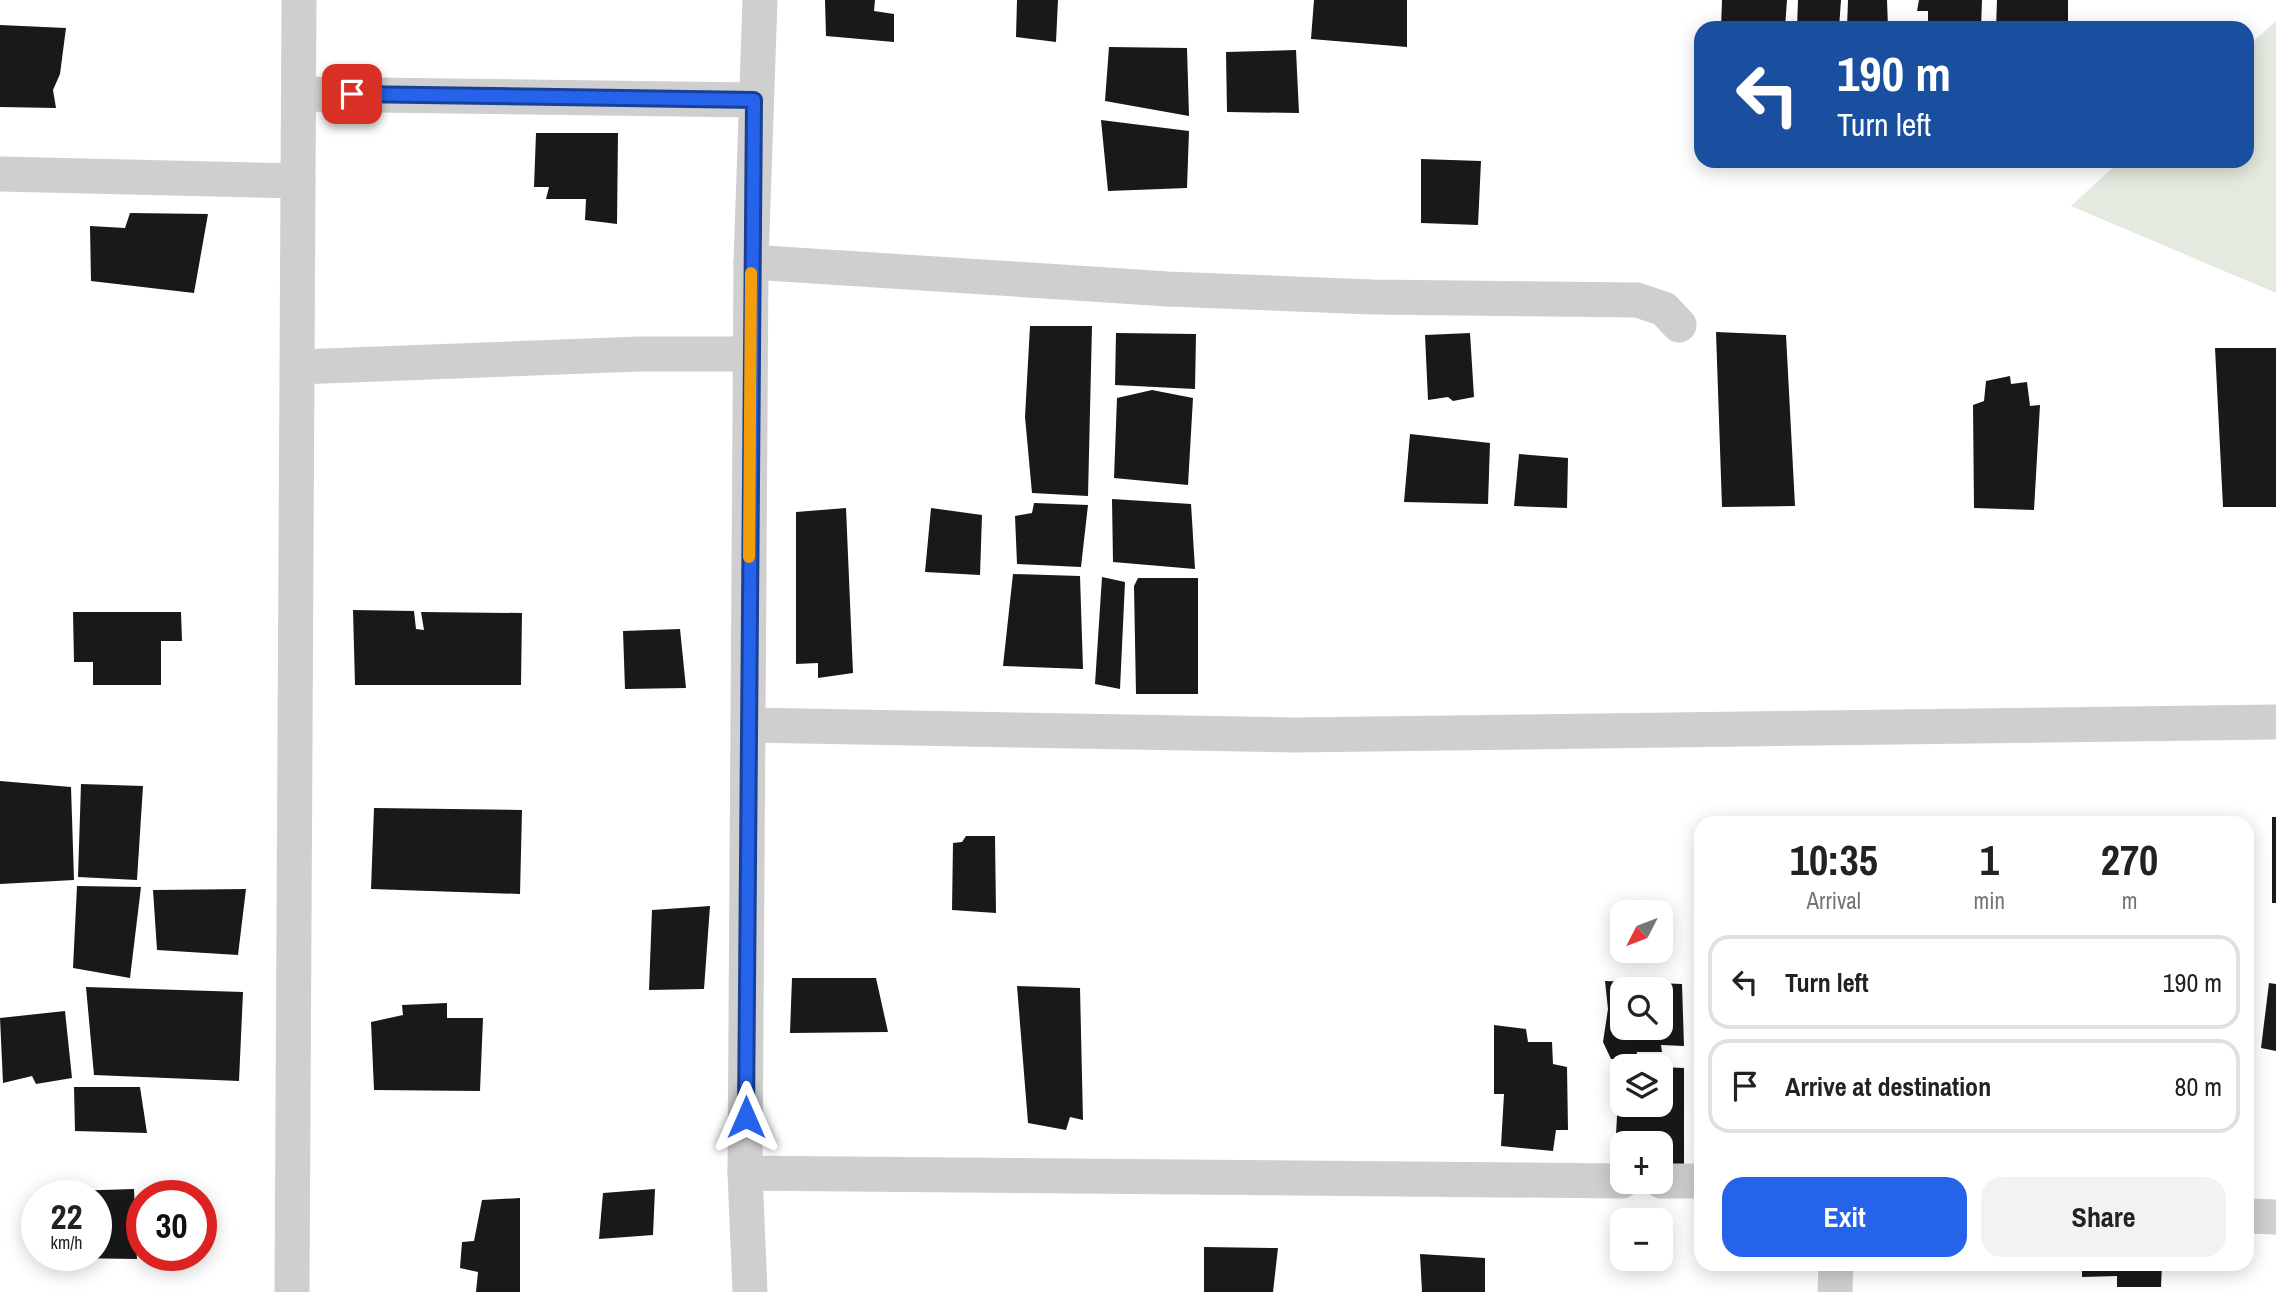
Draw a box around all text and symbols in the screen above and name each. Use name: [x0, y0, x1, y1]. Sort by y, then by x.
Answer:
text: 190 m: [1837, 40, 1951, 106]
icon: left: [1722, 49, 1813, 140]
pin: [322, 64, 382, 124]
icon: arrive: [333, 75, 371, 113]
text: Turn left: [1837, 103, 1931, 146]
text: 10:35: [1790, 832, 1878, 888]
text: 1: [1980, 832, 1999, 888]
text: 270: [2101, 832, 2158, 888]
text: Arrival: [1807, 885, 1861, 916]
text: min: [1974, 885, 2005, 916]
text: m: [2122, 885, 2137, 916]
north arrow: [1610, 900, 1673, 962]
map controls: [1610, 900, 1673, 1271]
icon: left: [1726, 963, 1764, 1001]
text: Turn left: [1785, 965, 1869, 1000]
text: 190 m: [2163, 965, 2222, 1000]
button: search: [1610, 977, 1673, 1040]
button: layers: [1610, 1054, 1673, 1117]
icon: arrive: [1726, 1067, 1764, 1105]
text: Arrive at destination: [1785, 1069, 1991, 1104]
text: 80 m: [2175, 1069, 2222, 1104]
position arrow: [709, 1080, 783, 1154]
button: +: [1610, 1131, 1673, 1194]
button: Exit: [1722, 1177, 1967, 1257]
button: Share: [1981, 1177, 2226, 1257]
speed limit sign: 30: [126, 1180, 217, 1271]
text: 22: [51, 1193, 82, 1240]
button: −: [1610, 1208, 1673, 1271]
text: km/h: [51, 1230, 83, 1255]

